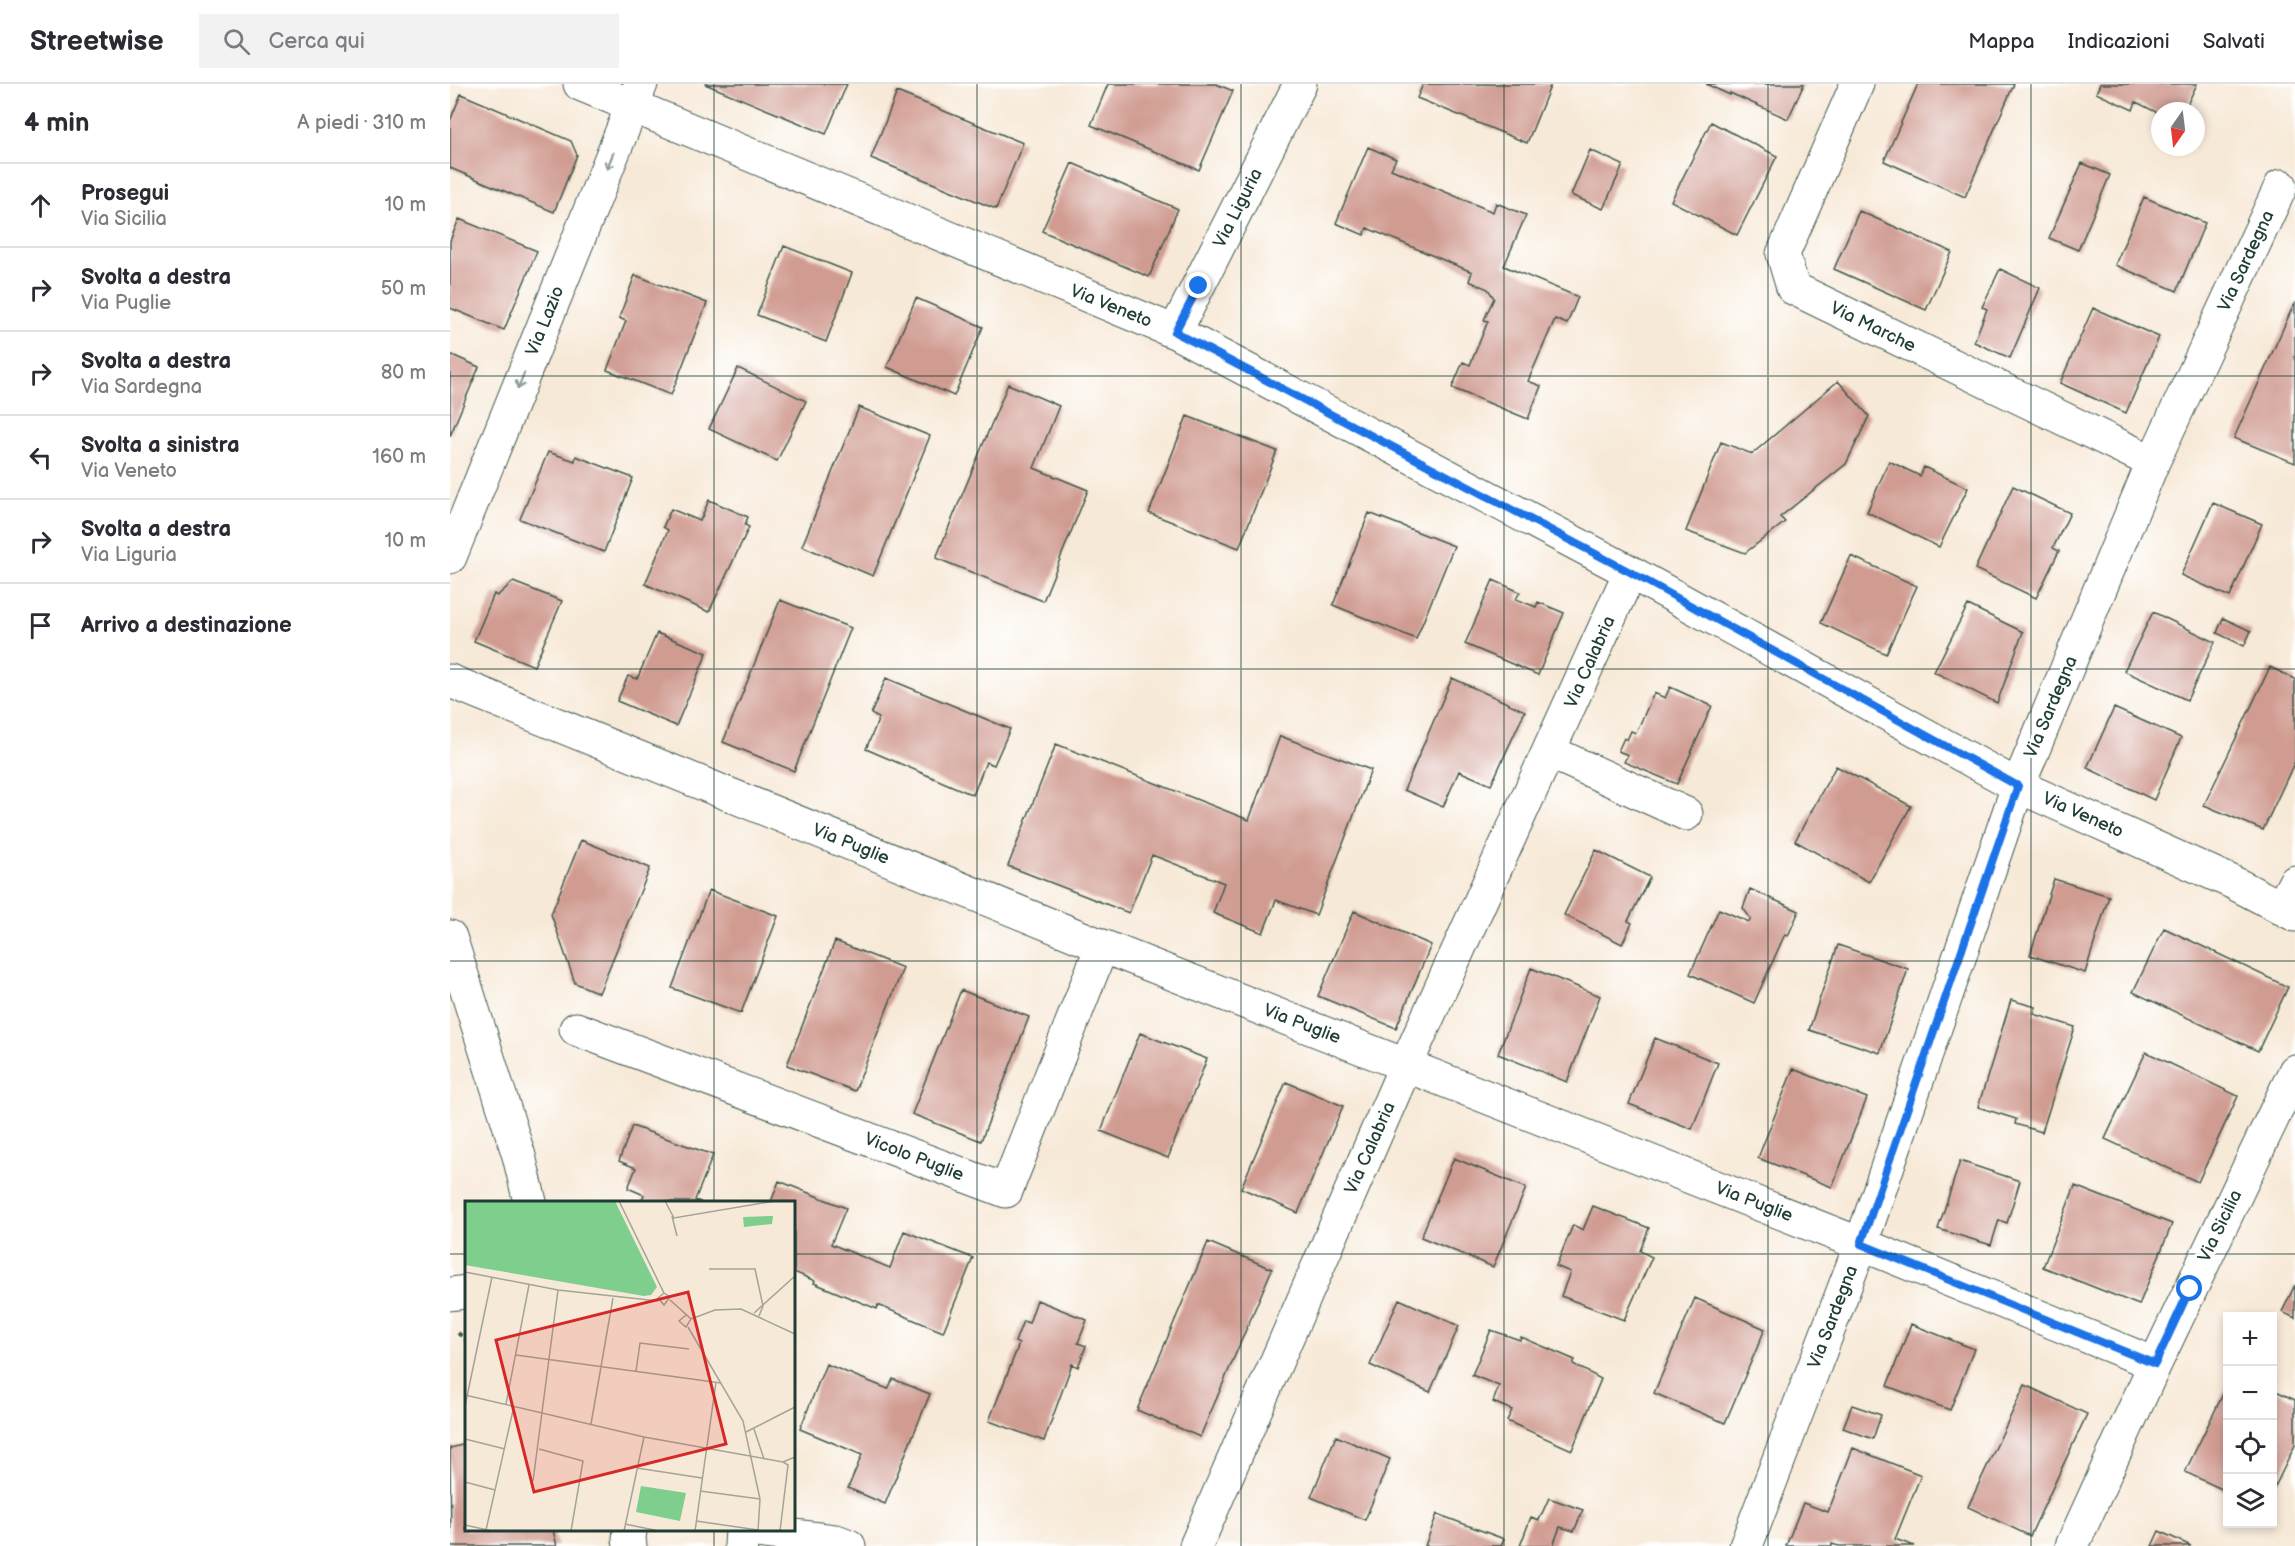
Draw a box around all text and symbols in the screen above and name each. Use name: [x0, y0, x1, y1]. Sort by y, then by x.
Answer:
search box: [199, 14, 619, 68]
text: Streetwise: [30, 25, 163, 58]
icon: search: [220, 25, 253, 58]
text: Cerca qui: [268, 28, 365, 55]
text: Mappa: [1968, 29, 2035, 54]
text: Indicazioni: [2068, 29, 2170, 54]
text: Salvati: [2203, 29, 2265, 54]
north arrow: [2151, 102, 2205, 156]
text: 4 min: [24, 108, 89, 139]
text: A piedi · 310 m: [297, 111, 426, 135]
one-way arrow: [603, 152, 614, 170]
street label: Via Liguria: [1209, 165, 1267, 251]
text: Prosegui: [81, 180, 169, 207]
icon: ahead: [24, 189, 57, 222]
text: 10 m: [385, 193, 426, 217]
text: Via Sicilia: [81, 207, 167, 231]
street label: Via Sardegna: [2213, 207, 2279, 315]
text: Svolta a destra: [81, 264, 231, 291]
route end: [1185, 272, 1211, 298]
icon: right: [24, 273, 57, 306]
text: 50 m: [381, 277, 426, 301]
street label: Via Veneto: [1067, 280, 1155, 332]
street label: Via Lazio: [522, 283, 568, 359]
text: Via Puglie: [81, 291, 171, 315]
street label: Via Marche: [1827, 297, 1919, 357]
text: Svolta a destra: [81, 348, 231, 375]
icon: right: [24, 357, 57, 390]
text: 80 m: [381, 361, 426, 385]
one-way arrow: [515, 371, 526, 390]
text: Via Sardegna: [81, 375, 202, 399]
text: Svolta a sinistra: [81, 432, 240, 459]
icon: left: [24, 441, 57, 474]
text: 160 m: [372, 445, 426, 469]
text: Via Veneto: [81, 459, 177, 483]
text: Svolta a destra: [81, 516, 231, 543]
icon: right: [24, 525, 57, 558]
text: 10 m: [385, 529, 426, 553]
text: Via Liguria: [81, 543, 177, 567]
icon: arrive: [24, 609, 57, 642]
text: Arrivo a destinazione: [81, 612, 292, 639]
street label: Via Calabria: [1560, 613, 1620, 711]
street label: Via Sardegna: [2020, 653, 2082, 761]
street label: Via Veneto: [2039, 788, 2127, 842]
street label: Via Puglie: [810, 819, 893, 869]
street label: Via Puglie: [1260, 1000, 1344, 1048]
street label: Via Calabria: [1340, 1099, 1400, 1197]
street label: Vicolo Puglie: [861, 1128, 967, 1186]
street label: Via Puglie: [1712, 1178, 1796, 1226]
street label: Via Sicilia: [2194, 1187, 2246, 1265]
inset map: [465, 1201, 795, 1531]
street label: Via Sardegna: [1804, 1262, 1862, 1372]
route start: [2176, 1275, 2202, 1301]
map controls: [2223, 1312, 2277, 1528]
button: +: [2223, 1312, 2277, 1366]
button: −: [2223, 1366, 2277, 1420]
button: locate: [2223, 1420, 2277, 1474]
button: layers: [2223, 1474, 2277, 1528]

